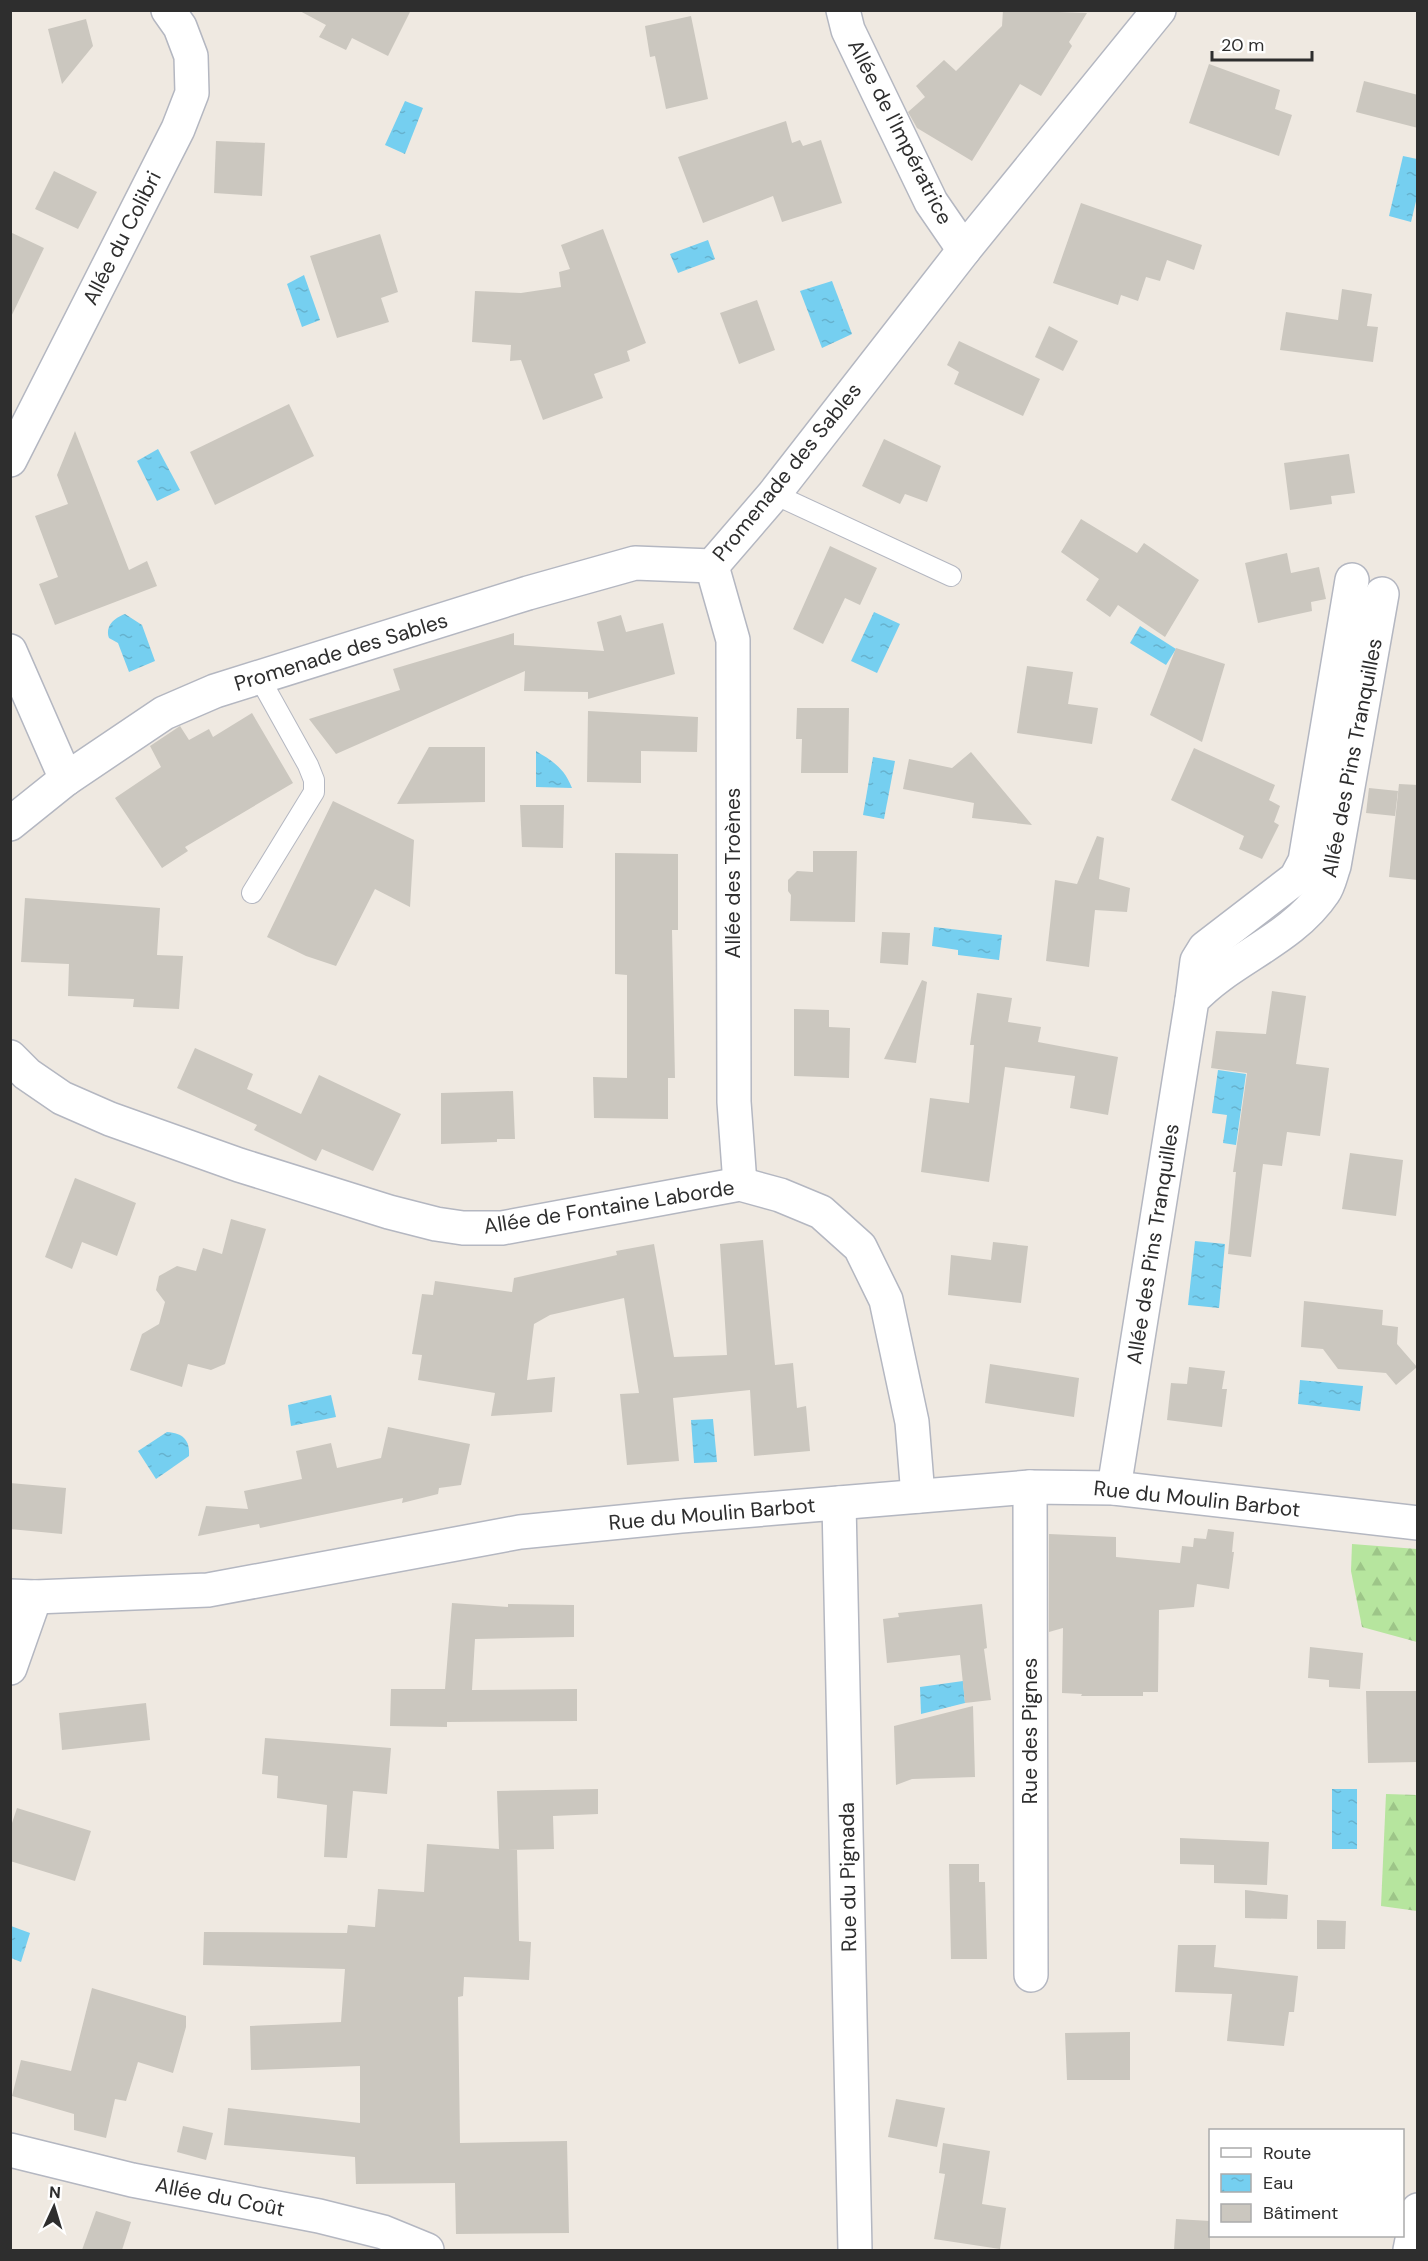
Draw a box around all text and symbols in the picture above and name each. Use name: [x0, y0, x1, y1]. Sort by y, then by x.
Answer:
scale bar: [1212, 24, 1312, 62]
text: 20 m: [1221, 33, 1264, 57]
street label: Allée de l'Impératrice: [841, 35, 959, 229]
street label: Allée du Colibri: [76, 166, 168, 310]
street label: Promenade des Sables: [706, 377, 868, 567]
street label: Promenade des Sables: [231, 606, 451, 698]
street label: Allée des Pins Tranquilles: [1315, 636, 1389, 880]
street label: Allée des Troènes: [719, 788, 747, 958]
street label: Allée des Pins Tranquilles: [1120, 1122, 1186, 1366]
street label: Allée de Fontaine Laborde: [482, 1173, 736, 1241]
street label: Rue du Moulin Barbot: [1092, 1474, 1302, 1524]
street label: Rue du Moulin Barbot: [607, 1491, 817, 1537]
street label: Rue des Pignes: [1016, 1658, 1044, 1804]
street label: Rue du Pignada: [833, 1802, 863, 1952]
legend: [1209, 2129, 1404, 2237]
text: Route: [1263, 2141, 1311, 2165]
street label: Allée du Coût: [153, 2171, 287, 2223]
text: Eau: [1263, 2171, 1293, 2195]
north arrow: [24, 2177, 84, 2237]
text: N: [48, 2182, 62, 2203]
text: Bâtiment: [1263, 2201, 1338, 2225]

